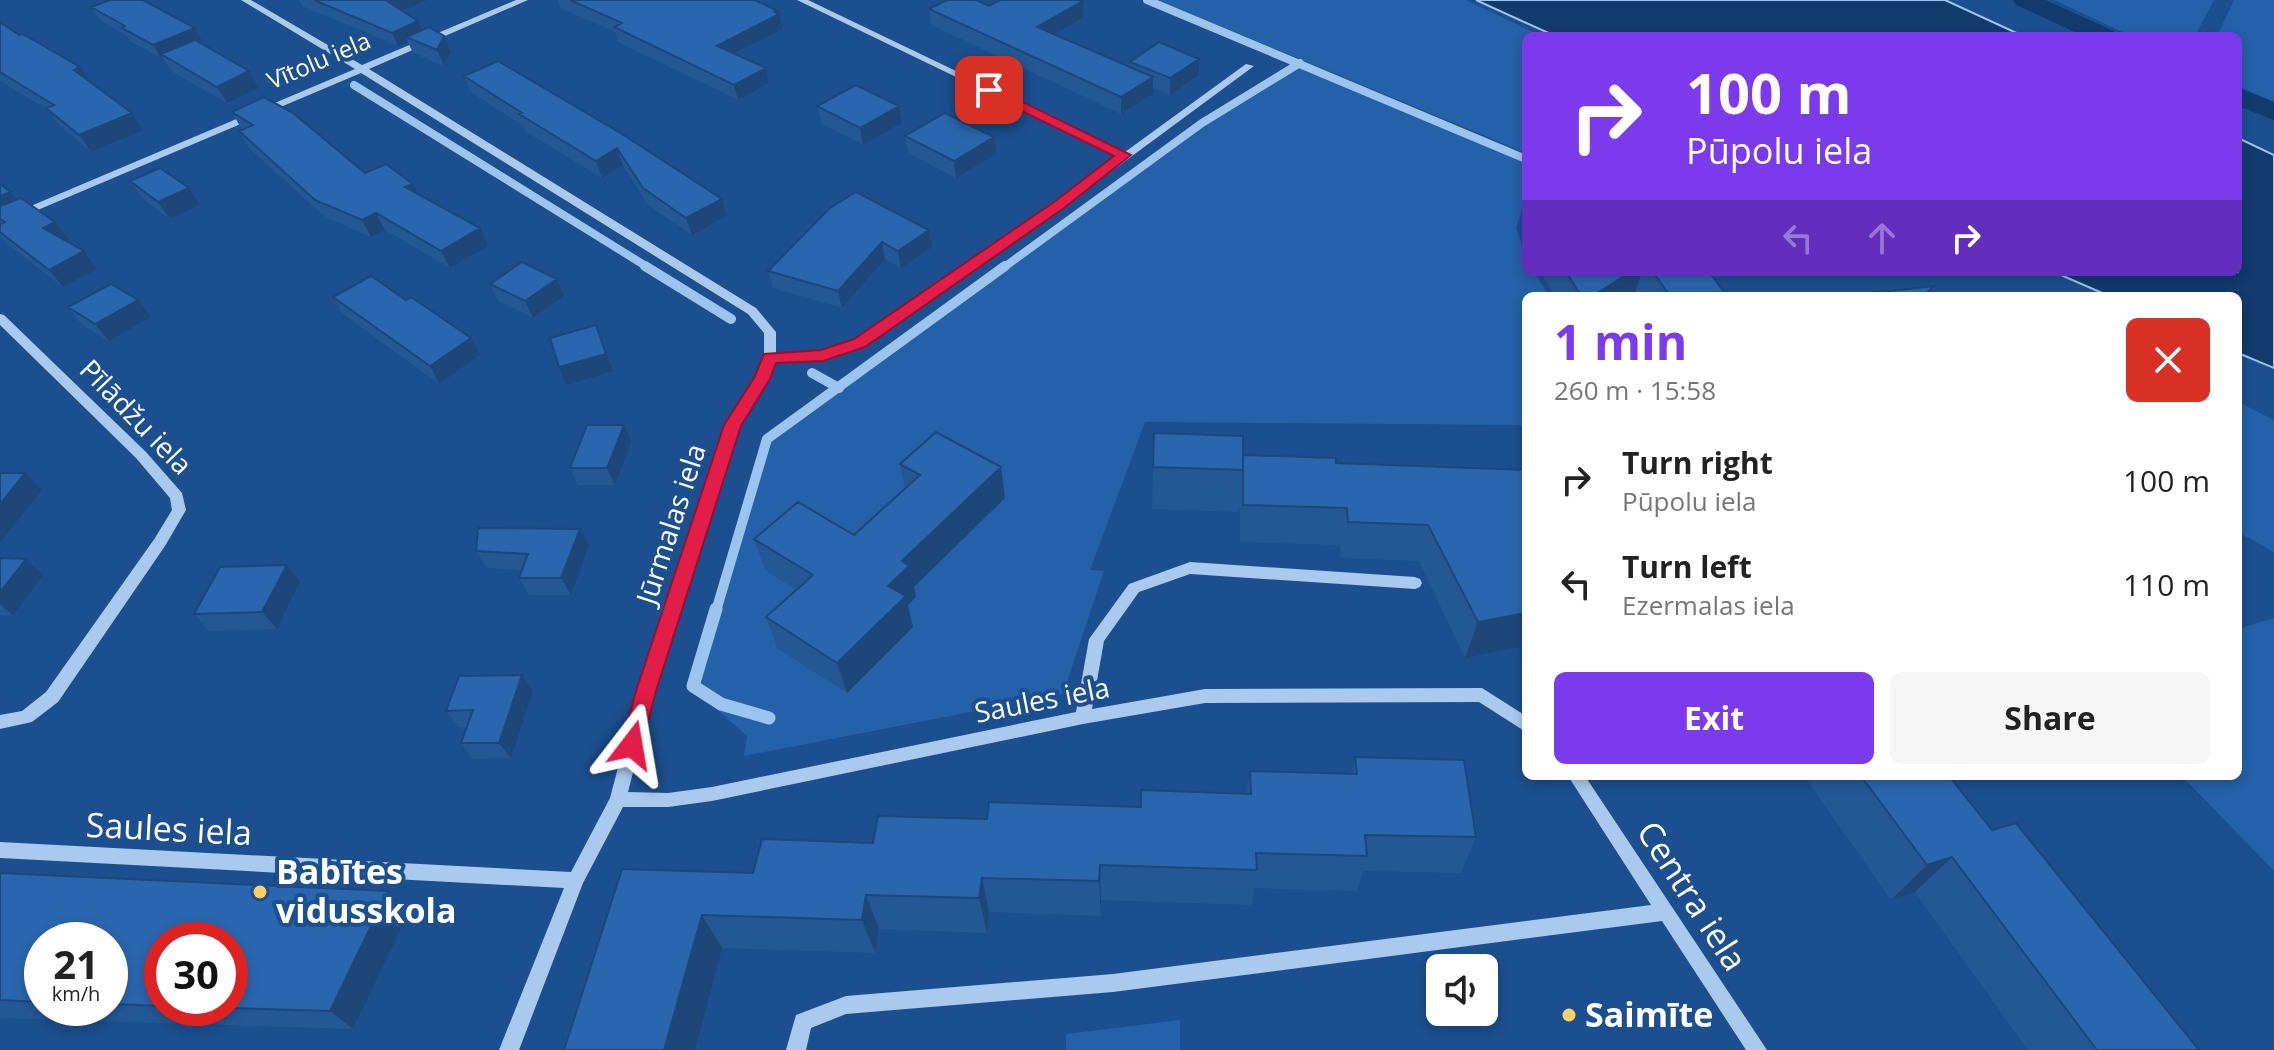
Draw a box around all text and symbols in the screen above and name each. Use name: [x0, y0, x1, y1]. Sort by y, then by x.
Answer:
street label: Vītolu iela: [262, 23, 375, 96]
text: 100 m: [1686, 54, 1852, 130]
pin: [955, 56, 1023, 124]
icon: right: [1554, 64, 1658, 168]
icon: arrive: [967, 68, 1011, 112]
text: Pūpolu iela: [1686, 126, 1872, 175]
icon: left: [1776, 216, 1820, 260]
icon: ahead: [1860, 216, 1904, 260]
icon: right: [1944, 216, 1988, 260]
text: 1 min: [1554, 309, 1687, 374]
button: close: [2126, 318, 2210, 402]
street label: Pīlādžu iela: [72, 350, 201, 482]
text: 260 m · 15:58: [1554, 372, 1716, 408]
street label: Jūrmalas iela: [625, 439, 714, 611]
text: Turn right: [1622, 442, 1773, 483]
icon: right: [1554, 458, 1598, 502]
text: 100 m: [2123, 460, 2210, 501]
text: Pūpolu iela: [1622, 483, 1757, 519]
text: Turn left: [1622, 546, 1752, 587]
icon: left: [1554, 562, 1598, 606]
text: 110 m: [2123, 564, 2210, 605]
text: Ezermalas iela: [1622, 587, 1795, 623]
street label: Saules iela: [971, 667, 1113, 731]
button: Exit: [1554, 672, 1874, 764]
button: Share: [1890, 672, 2210, 764]
position arrow: [590, 703, 674, 787]
street label: Saules iela: [85, 801, 253, 855]
street label: Centra iela: [1627, 812, 1758, 979]
place label: Babītes vidusskola: [276, 848, 456, 933]
marker: Babītes vidusskola: [251, 883, 269, 901]
speed limit sign: 30: [144, 922, 248, 1026]
text: 21: [53, 936, 99, 991]
map controls: [1426, 954, 1498, 1026]
button: sound: [1426, 954, 1498, 1026]
text: km/h: [52, 980, 100, 1007]
place label: Saimīte: [1585, 991, 1713, 1037]
marker: Saimīte: [1560, 1006, 1578, 1024]

